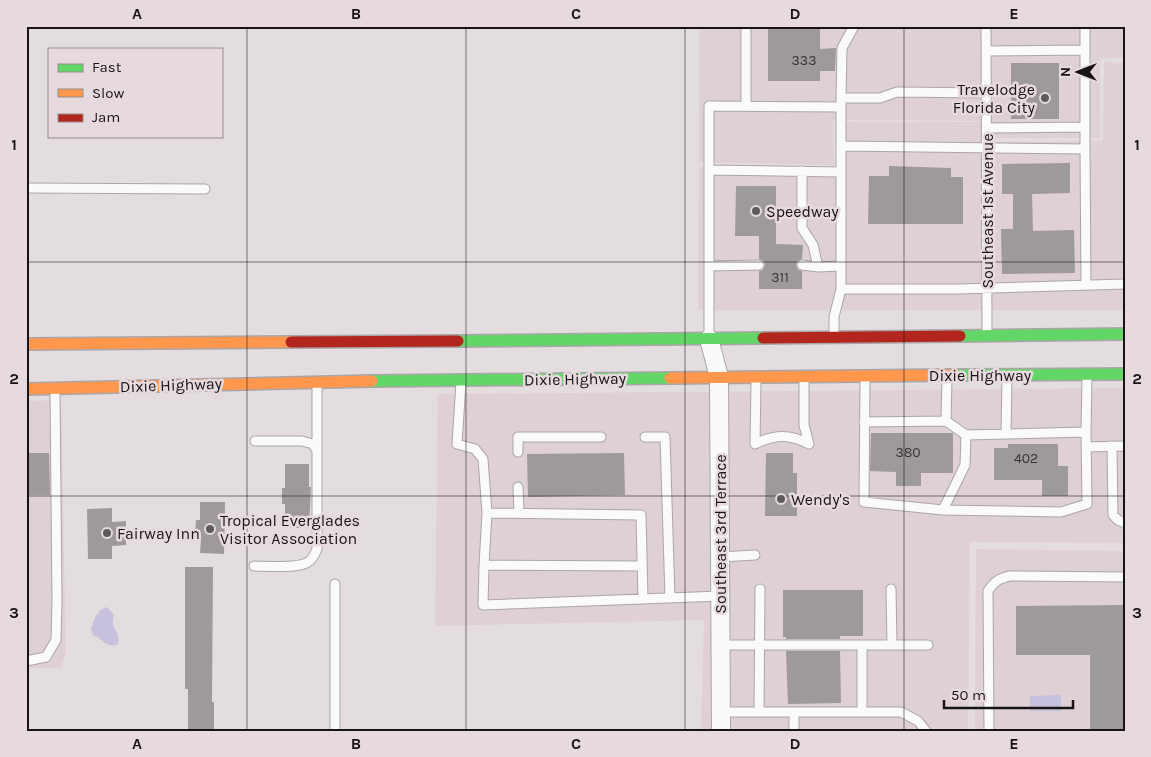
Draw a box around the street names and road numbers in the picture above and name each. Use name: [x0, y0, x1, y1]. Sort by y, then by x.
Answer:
street label: Southeast 1st Avenue: [978, 133, 997, 289]
street label: Dixie Highway: [929, 366, 1032, 385]
street label: Dixie Highway: [524, 369, 627, 389]
street label: Dixie Highway: [120, 374, 223, 396]
street label: Southeast 3rd Terrace: [711, 454, 730, 614]

